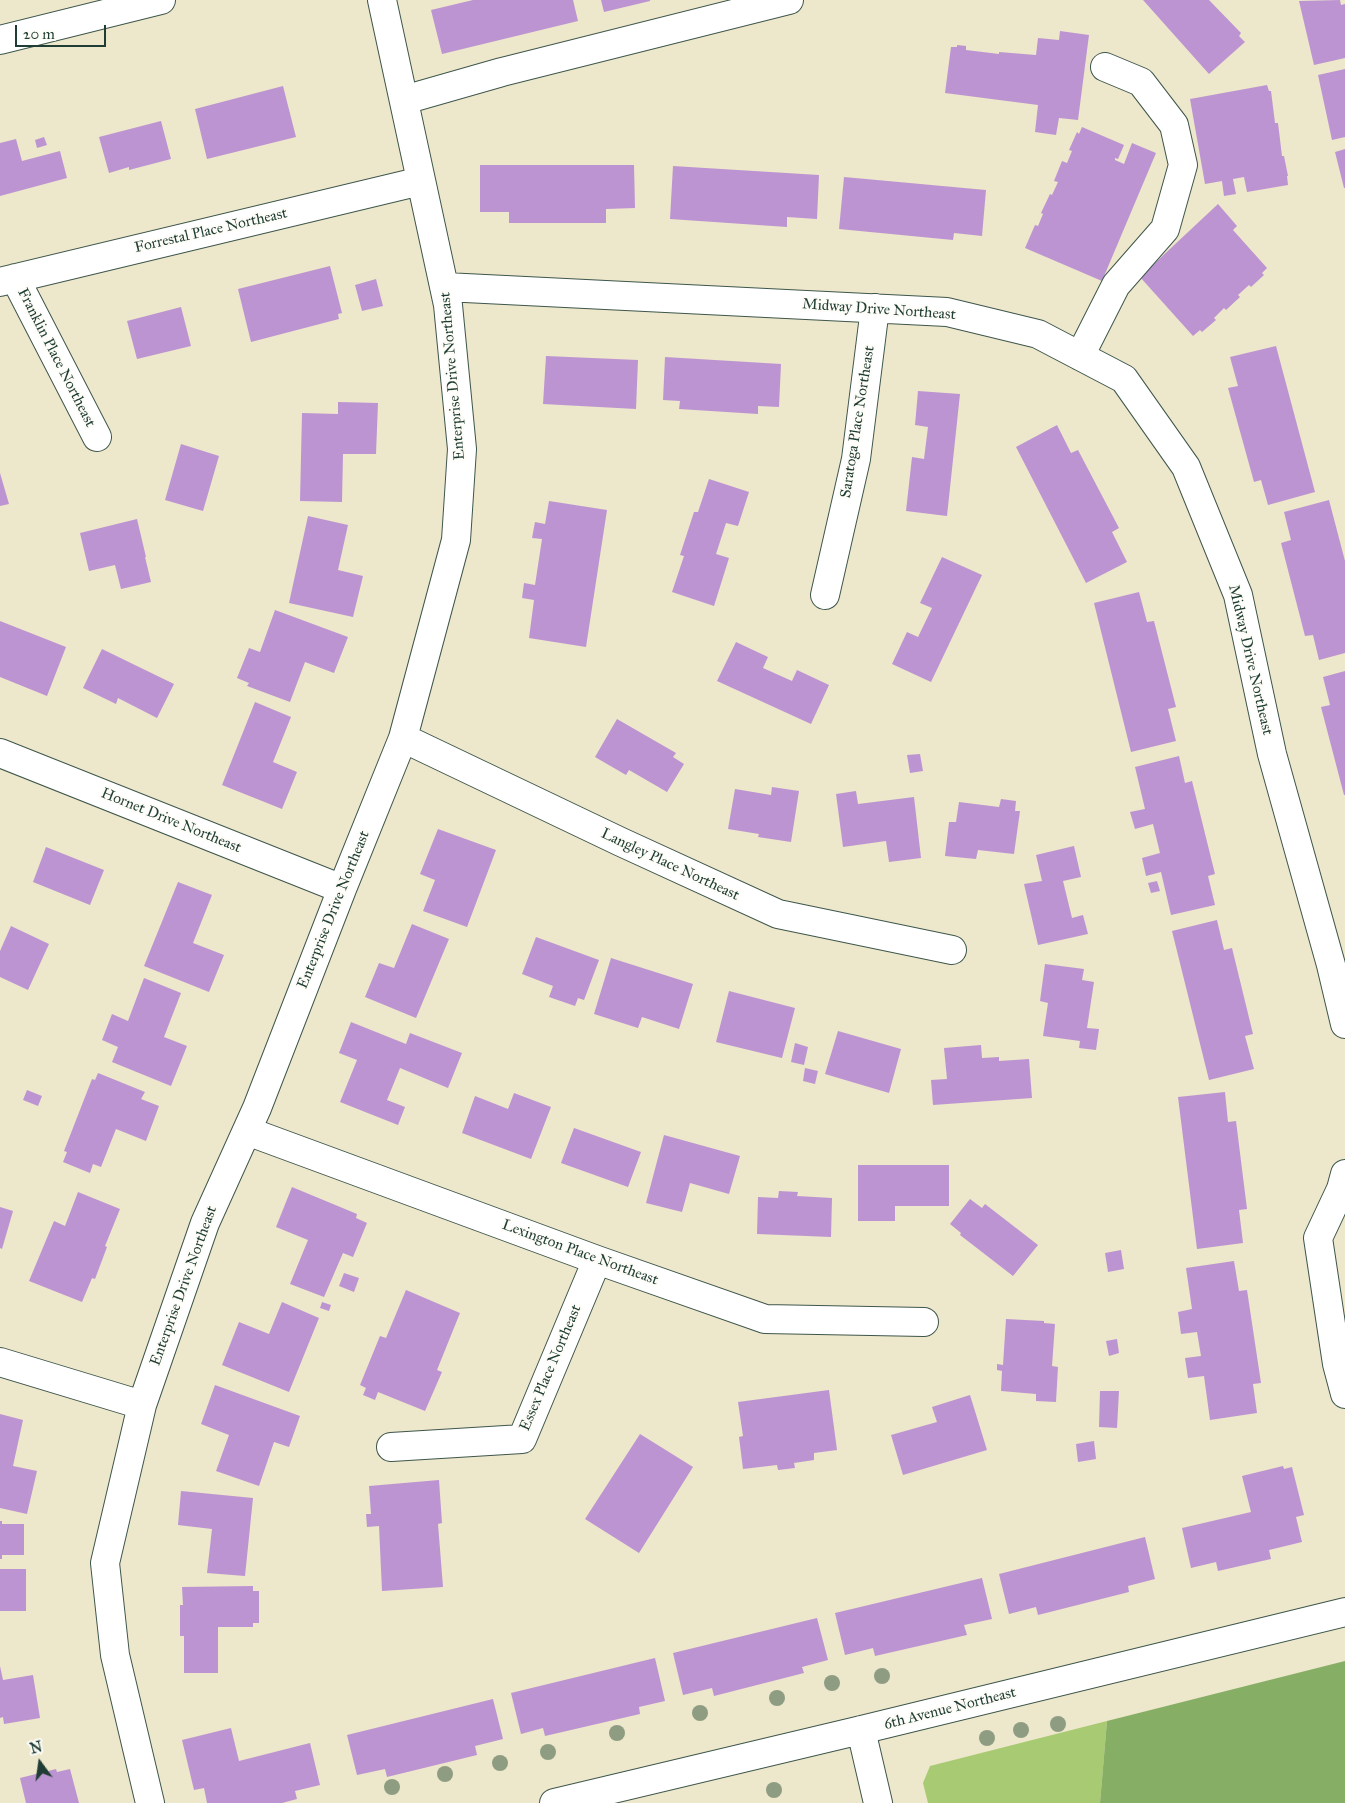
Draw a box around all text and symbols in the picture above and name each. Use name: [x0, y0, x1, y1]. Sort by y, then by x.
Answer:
scale bar: [18, 15, 109, 47]
text: 20 m: [23, 25, 55, 43]
street label: Forrestal Place Northeast: [133, 205, 289, 257]
street label: Franklin Place Northeast: [13, 286, 99, 430]
street label: Enterprise Drive Northeast: [437, 291, 469, 461]
street label: Midway Drive Northeast: [802, 296, 956, 324]
street label: Saratoga Place Northeast: [837, 345, 879, 499]
street label: Midway Drive Northeast: [1224, 583, 1276, 737]
street label: Hornet Drive Northeast: [98, 785, 244, 857]
street label: Langley Place Northeast: [598, 825, 742, 905]
street label: Enterprise Drive Northeast: [294, 828, 374, 992]
street label: Enterprise Drive Northeast: [147, 1204, 221, 1368]
street label: Lexington Place Northeast: [499, 1216, 661, 1290]
street label: Essex Place Northeast: [516, 1302, 586, 1434]
street label: 6th Avenue Northeast: [882, 1684, 1018, 1734]
north arrow: [15, 1738, 65, 1788]
text: N: [28, 1738, 44, 1758]

